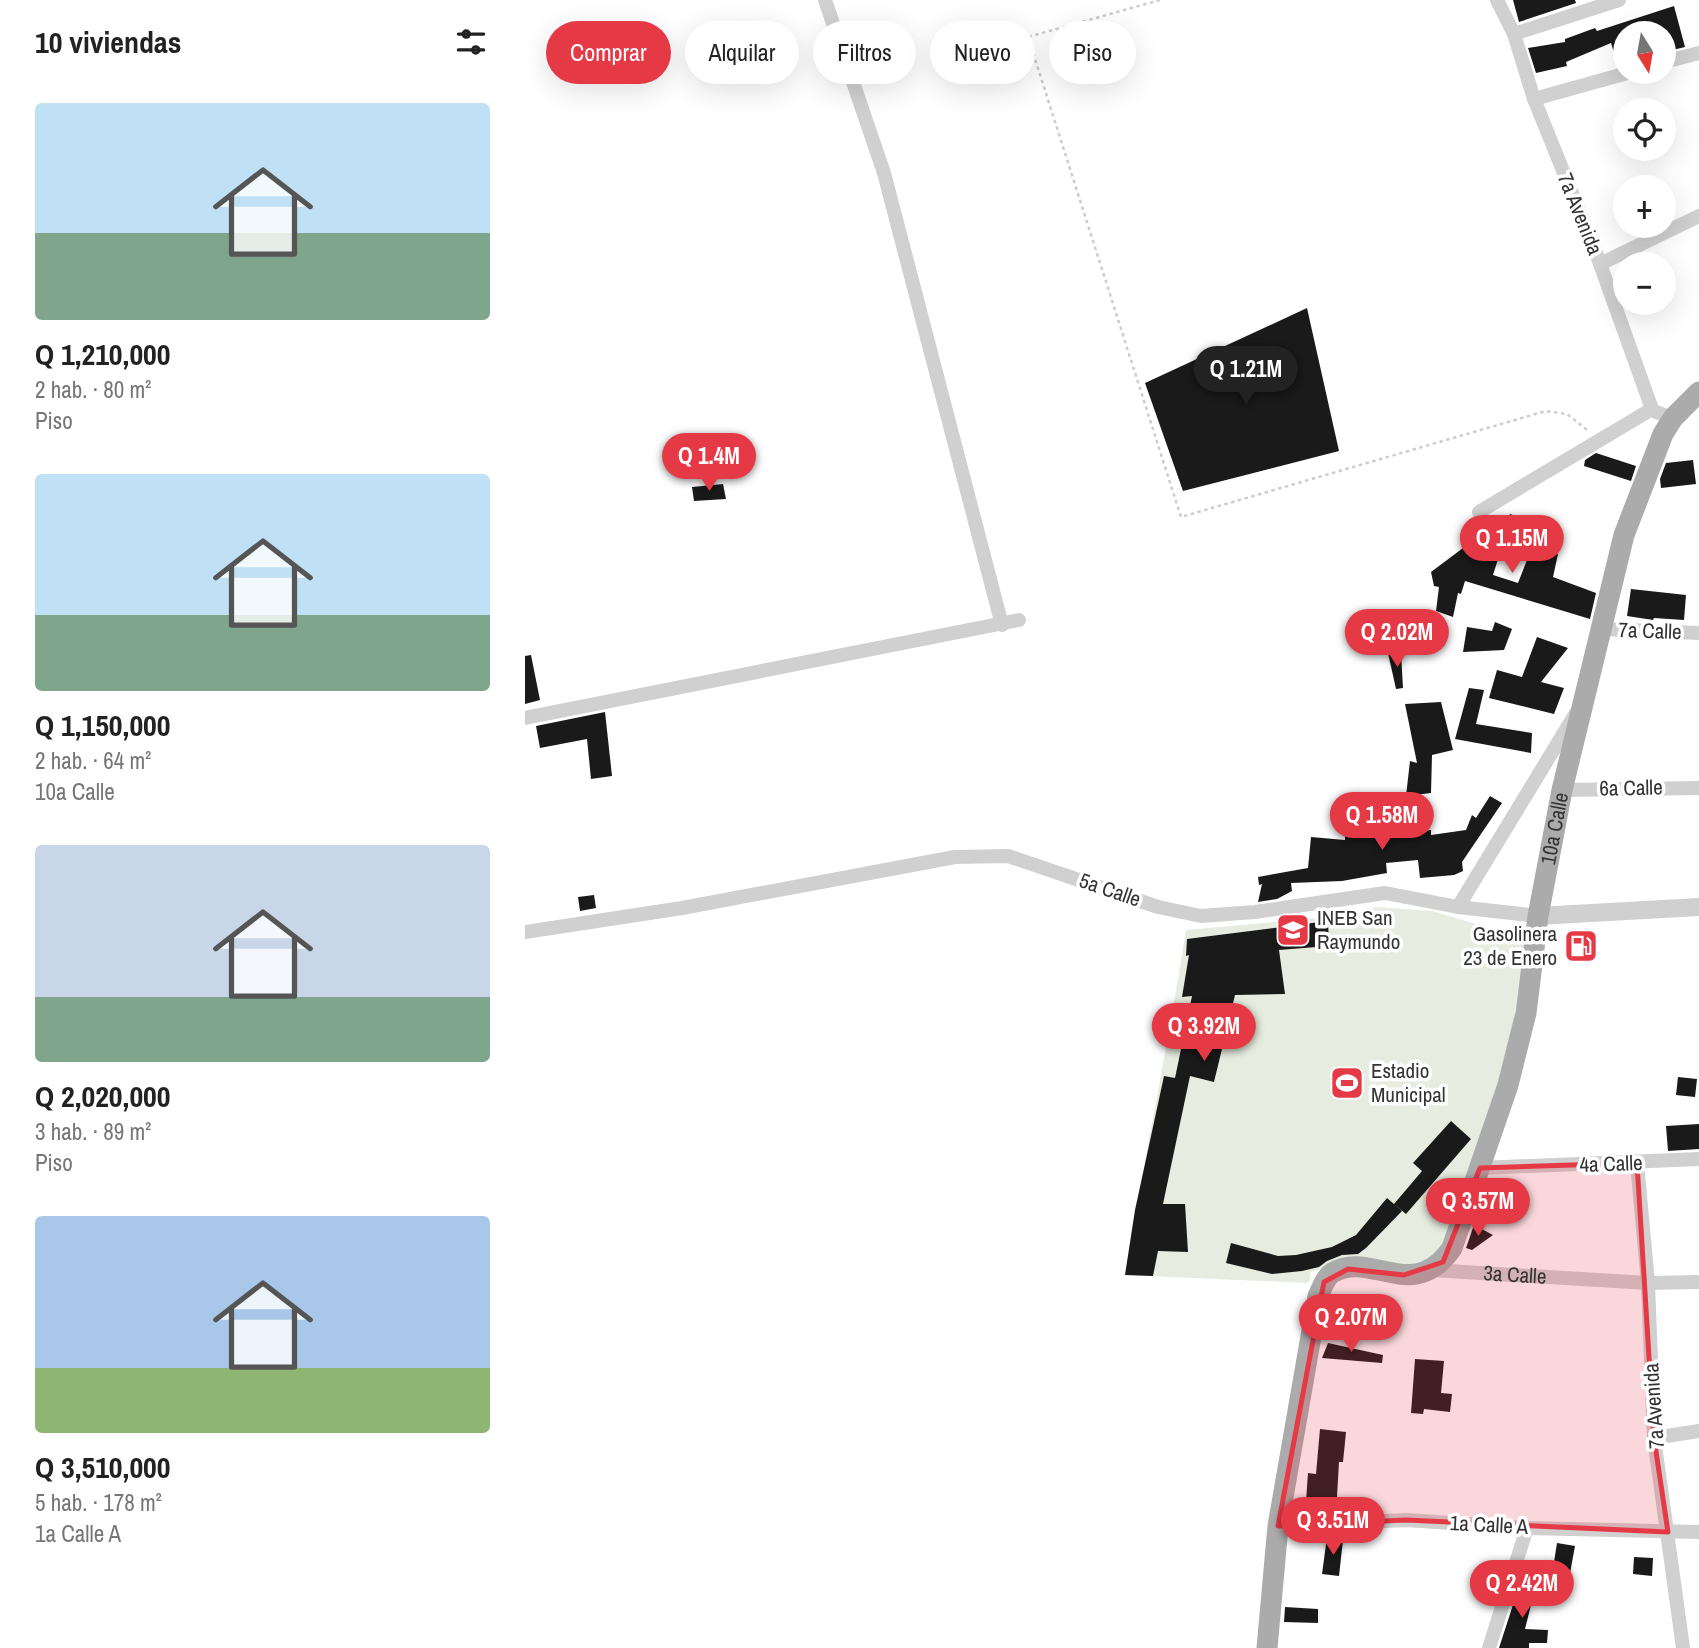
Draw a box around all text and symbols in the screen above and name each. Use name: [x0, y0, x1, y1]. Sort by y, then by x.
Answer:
chip: Comprar: [546, 21, 671, 84]
chip: Alquilar: [685, 21, 799, 84]
chip: Filtros: [813, 21, 916, 84]
chip: Nuevo: [930, 21, 1035, 84]
chip: Piso: [1049, 21, 1136, 84]
north arrow: [1613, 21, 1677, 84]
map controls: [1613, 21, 1676, 315]
text: 10 viviendas: [35, 22, 181, 62]
icon: filters: [452, 23, 490, 61]
button: locate: [1613, 98, 1676, 161]
icon: home: [200, 149, 326, 275]
street label: 7a Avenida: [1551, 169, 1610, 259]
button: +: [1613, 175, 1676, 238]
button: −: [1613, 252, 1676, 315]
text: Q 1,210,000: [35, 334, 170, 374]
pin: Q 1.21M: [1181, 346, 1311, 406]
text: Q 1.21M: [1210, 353, 1282, 384]
text: 2 hab. · 80 m²: [35, 374, 151, 405]
text: Piso: [35, 405, 73, 436]
pin: Q 1.4M: [652, 434, 766, 493]
text: Q 1.4M: [678, 440, 740, 471]
pin: Q 1.15M: [1447, 516, 1577, 575]
icon: home: [200, 520, 326, 646]
text: Q 1.15M: [1476, 522, 1548, 553]
pin: Q 2.02M: [1332, 610, 1462, 669]
street label: 7a Calle: [1618, 615, 1682, 646]
text: Q 2.02M: [1361, 616, 1433, 647]
text: Q 1,150,000: [35, 705, 170, 745]
text: 2 hab. · 64 m²: [35, 745, 151, 776]
street label: 6a Calle: [1599, 772, 1663, 803]
text: 10a Calle: [35, 776, 115, 807]
street label: 10a Calle: [1533, 790, 1575, 867]
pin: Q 1.58M: [1317, 792, 1447, 852]
text: Q 1.58M: [1346, 799, 1418, 830]
street label: 5a Calle: [1076, 866, 1145, 914]
icon: home: [200, 891, 326, 1017]
place label: INEB San Raymundo: [1317, 903, 1400, 956]
school or university icon: INEB San Raymundo: [1274, 911, 1312, 949]
place label: Gasolinera 23 de Enero: [1463, 919, 1557, 972]
fuel station icon: Gasolinera 23 de Enero: [1562, 927, 1600, 965]
pin: Q 3.92M: [1139, 1004, 1269, 1063]
text: Q 3.92M: [1168, 1010, 1240, 1041]
place label: Estadio Municipal: [1371, 1056, 1446, 1109]
sports icon: Estadio Municipal: [1328, 1064, 1366, 1102]
text: Q 2,020,000: [35, 1076, 170, 1116]
text: 3 hab. · 89 m²: [35, 1116, 151, 1147]
text: Piso: [35, 1147, 73, 1178]
street label: 4a Calle: [1579, 1148, 1643, 1179]
pin: Q 3.57M: [1413, 1178, 1543, 1238]
text: Q 3.57M: [1442, 1185, 1514, 1216]
street label: 3a Calle: [1482, 1258, 1547, 1291]
icon: home: [200, 1262, 326, 1388]
pin: Q 2.07M: [1286, 1294, 1416, 1354]
text: Q 2.07M: [1315, 1301, 1387, 1332]
street label: 7a Avenida: [1636, 1362, 1671, 1450]
text: Q 3,510,000: [35, 1447, 170, 1487]
text: 5 hab. · 178 m²: [35, 1487, 162, 1518]
pin: Q 3.51M: [1268, 1498, 1398, 1557]
text: Q 3.51M: [1297, 1504, 1369, 1535]
street label: 1a Calle A: [1449, 1508, 1529, 1541]
text: 1a Calle A: [35, 1518, 121, 1549]
pin: Q 2.42M: [1457, 1560, 1587, 1620]
text: Q 2.42M: [1486, 1567, 1558, 1598]

